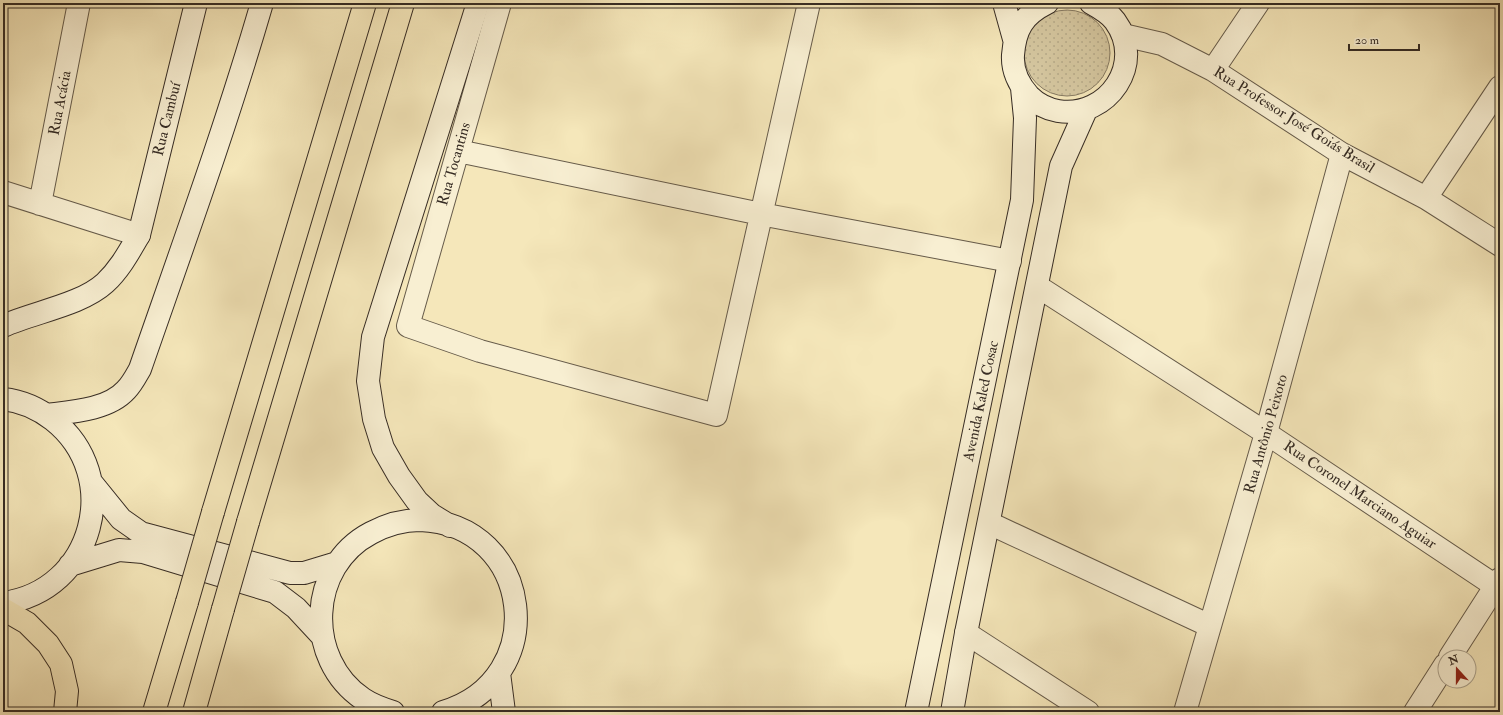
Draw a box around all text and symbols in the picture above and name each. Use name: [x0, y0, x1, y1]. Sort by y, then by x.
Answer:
scale bar: [1349, 26, 1419, 52]
text: 20 m: [1355, 33, 1380, 48]
street label: Rua Professor José Goiás Brasil: [1209, 62, 1378, 178]
street label: Rua Acácia: [44, 68, 76, 137]
street label: Rua Cambuí: [149, 79, 186, 158]
street label: Rua Tocantins: [433, 120, 475, 208]
street label: Avenida Kaled Cosac: [959, 339, 1003, 464]
street label: Rua Antônio Peixoto: [1240, 372, 1292, 496]
street label: Rua Coronel Marciano Aguiar: [1280, 437, 1441, 554]
north arrow: [1437, 649, 1477, 689]
text: N: [1446, 652, 1462, 668]

